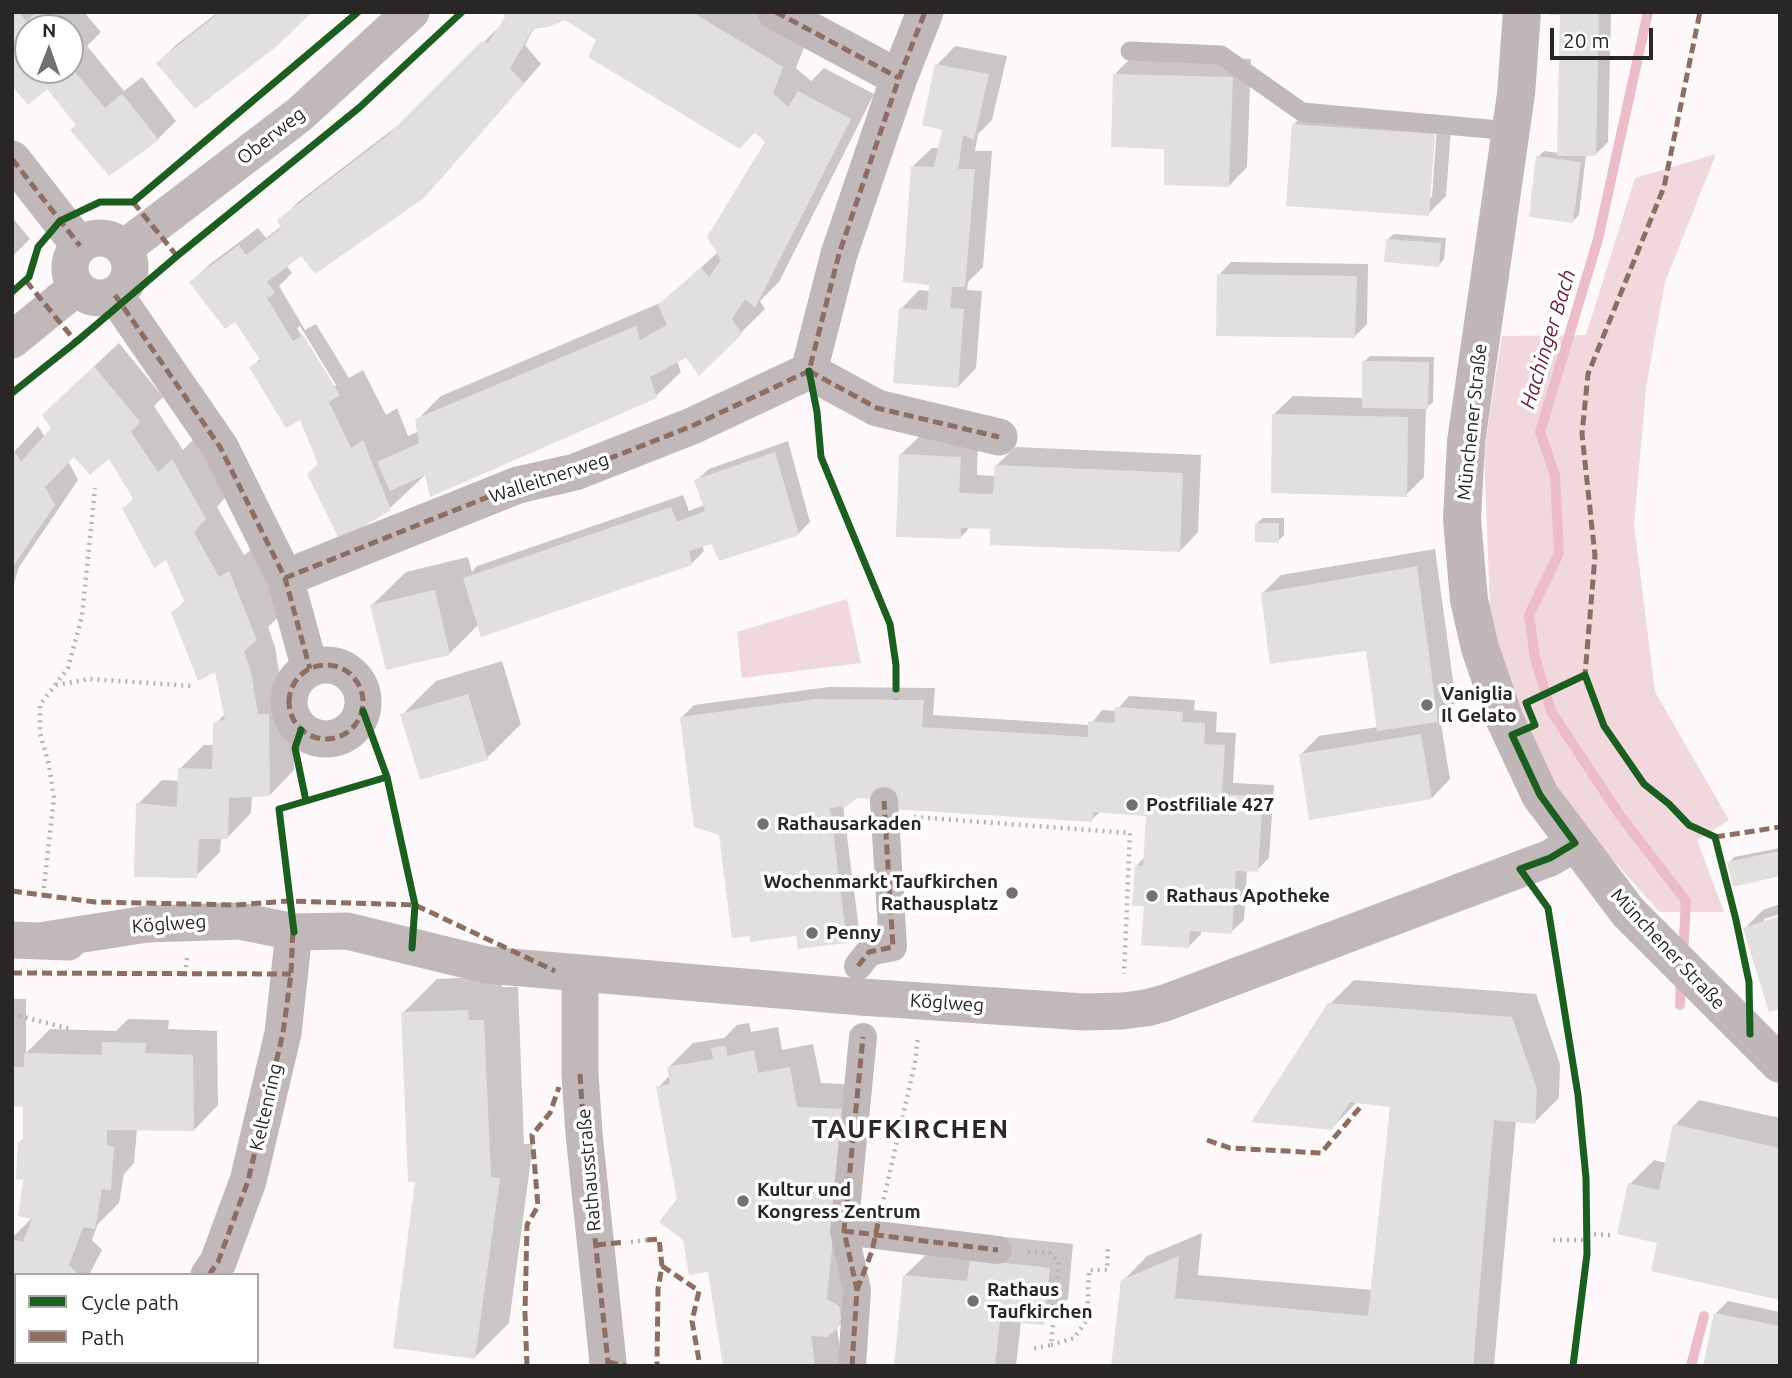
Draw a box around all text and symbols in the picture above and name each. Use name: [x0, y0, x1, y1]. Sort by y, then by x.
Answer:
north arrow: [14, 14, 84, 84]
scale bar: [1554, 14, 1657, 58]
text: N: [42, 19, 57, 41]
text: 20 m: [1563, 28, 1610, 52]
street label: Oberweg: [232, 102, 310, 170]
water label: Hachinger Bach: [1515, 266, 1581, 412]
street label: Münchener Straße: [1452, 342, 1492, 502]
street label: Walleitnerweg: [486, 448, 612, 508]
place label: Vaniglia Il Gelato: [1441, 683, 1517, 727]
marker: Vaniglia Il Gelato: [1419, 697, 1435, 713]
place label: Postfiliale 427: [1146, 794, 1274, 816]
marker: Postfiliale 427: [1124, 797, 1140, 813]
place label: Rathausarkaden: [777, 813, 922, 835]
marker: Rathausarkaden: [755, 816, 771, 832]
place label: Wochenmarkt Taufkirchen Rathausplatz: [763, 871, 998, 915]
street label: Münchener Straße: [1606, 884, 1730, 1014]
marker: Wochenmarkt Taufkirchen Rathausplatz: [1004, 885, 1020, 901]
place label: Rathaus Apotheke: [1166, 885, 1330, 907]
marker: Rathaus Apotheke: [1144, 888, 1160, 904]
street label: Köglweg: [131, 910, 207, 938]
place label: Penny: [826, 922, 881, 944]
marker: Penny: [804, 925, 820, 941]
street label: Köglweg: [909, 989, 985, 1017]
street label: Keltenring: [245, 1061, 287, 1153]
street label: Rathausstraße: [572, 1108, 606, 1232]
district label: TAUFKIRCHEN: [813, 1113, 1009, 1145]
place label: Kultur und Kongress Zentrum: [757, 1179, 921, 1223]
marker: Kultur und Kongress Zentrum: [735, 1193, 751, 1209]
legend: [14, 1273, 259, 1364]
place label: Rathaus Taufkirchen: [987, 1279, 1093, 1323]
text: Cycle path: [81, 1290, 179, 1314]
marker: Rathaus Taufkirchen: [965, 1293, 981, 1309]
text: Path: [81, 1325, 124, 1349]

